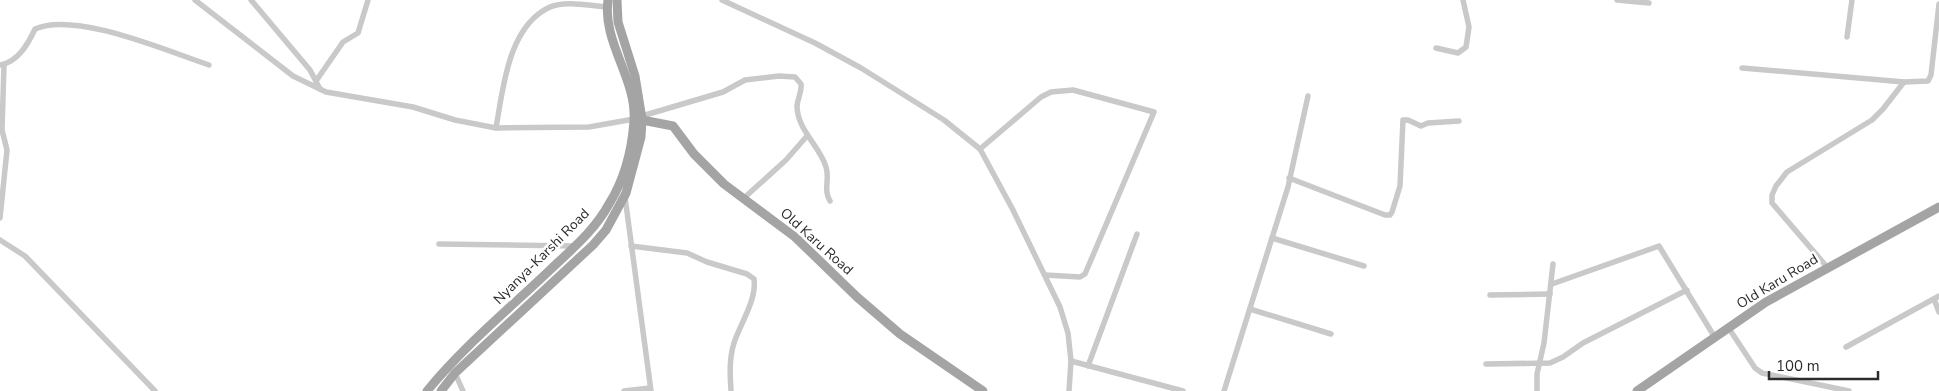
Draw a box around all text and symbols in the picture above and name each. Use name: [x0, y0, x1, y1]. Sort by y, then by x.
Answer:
street label: Nyanya-Karshi Road: [489, 204, 593, 308]
street label: Old Karu Road: [776, 204, 857, 279]
street label: Old Karu Road: [1733, 250, 1821, 313]
scale bar: [1769, 348, 1878, 380]
text: 100 m: [1776, 356, 1820, 376]

